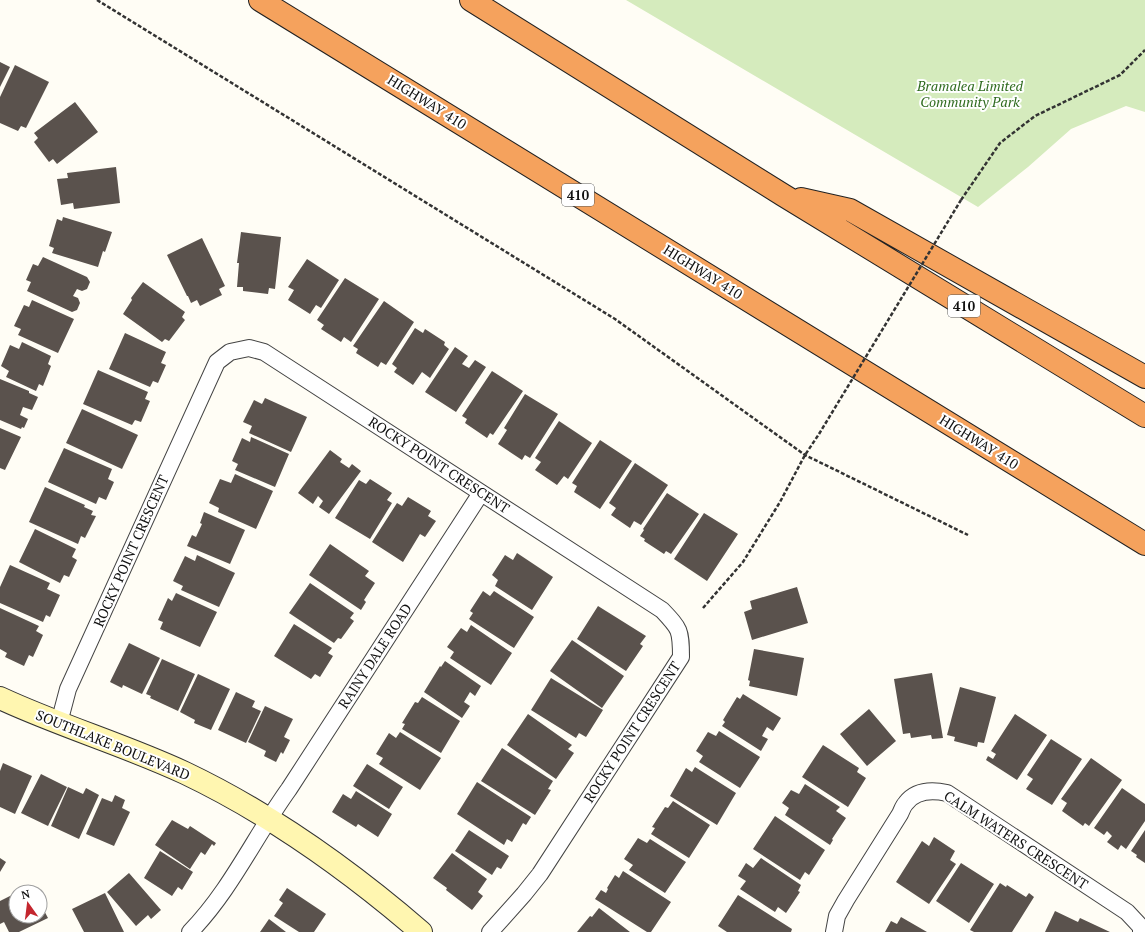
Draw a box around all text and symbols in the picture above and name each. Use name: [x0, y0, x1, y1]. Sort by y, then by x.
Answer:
street label: HIGHWAY 410: [384, 70, 470, 133]
park label: Bramalea Limited Community Park: [916, 76, 1024, 111]
road number: 410: [562, 184, 594, 206]
street label: HIGHWAY 410: [660, 240, 746, 303]
road number: 410: [948, 295, 980, 317]
street label: HIGHWAY 410: [936, 410, 1022, 473]
street label: ROCKY POINT CRESCENT: [365, 412, 514, 517]
street label: ROCKY POINT CRESCENT: [88, 472, 173, 630]
street label: RAINY DALE ROAD: [334, 599, 416, 712]
street label: ROCKY POINT CRESCENT: [579, 657, 684, 806]
street label: SOUTHLAKE BOULEVARD: [33, 705, 193, 784]
street label: CALM WATERS CRESCENT: [941, 786, 1092, 893]
north arrow: [8, 884, 48, 924]
text: N: [20, 886, 32, 902]

